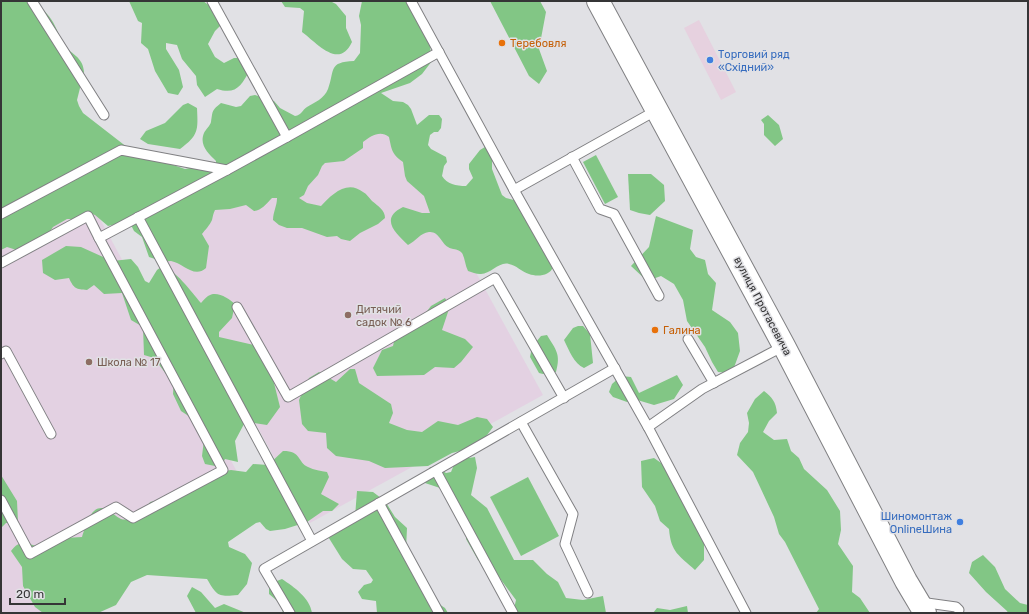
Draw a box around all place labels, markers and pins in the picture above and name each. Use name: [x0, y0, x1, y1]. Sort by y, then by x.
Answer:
place label: Теребовля: [510, 37, 567, 50]
marker: Теребовля: [497, 38, 507, 48]
place label: Торговий ряд «Східний»: [718, 48, 790, 74]
marker: Торговий ряд «Східний»: [705, 55, 715, 65]
place label: Дитячий садок № 6: [356, 303, 412, 329]
marker: Дитячий садок № 6: [343, 310, 353, 320]
place label: Галина: [663, 324, 701, 337]
marker: Галина: [650, 325, 660, 335]
place label: Школа № 17: [97, 356, 161, 369]
marker: Школа № 17: [84, 357, 94, 367]
place label: Шиномонтаж OnlineШина: [881, 510, 952, 536]
marker: Шиномонтаж OnlineШина: [955, 517, 965, 527]

